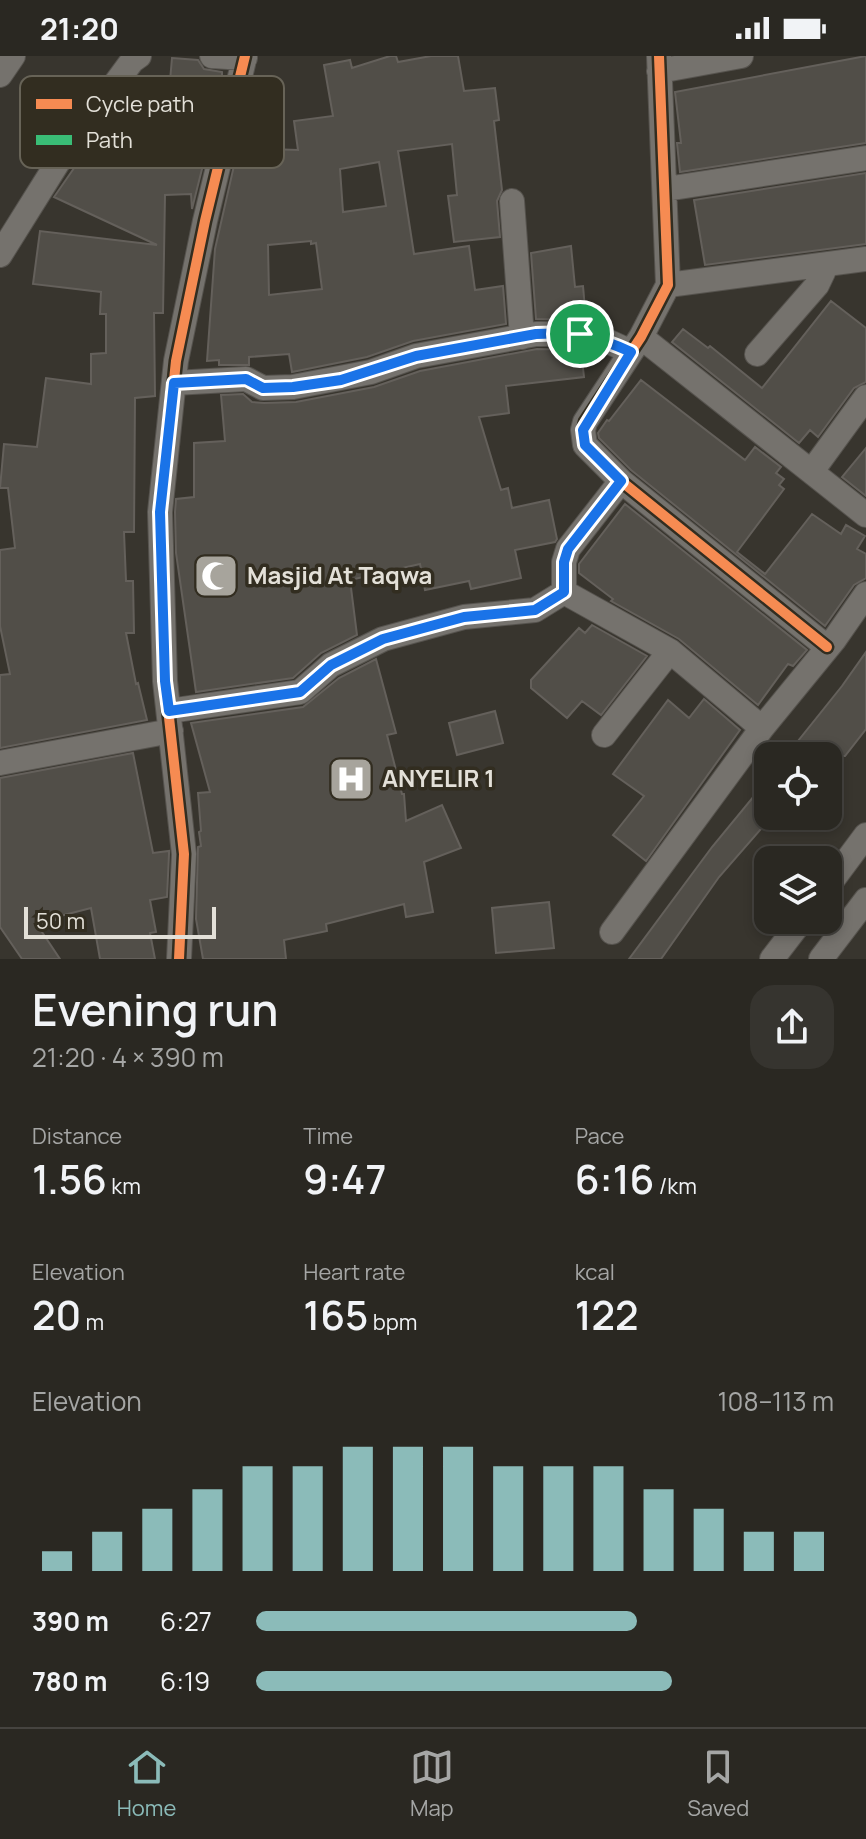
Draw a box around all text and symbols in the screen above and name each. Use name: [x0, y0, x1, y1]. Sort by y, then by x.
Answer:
text: 21:20: [40, 8, 119, 49]
legend: [20, 76, 284, 168]
text: Cycle path: [86, 89, 194, 119]
text: Path: [86, 125, 133, 155]
pin: [546, 300, 614, 368]
icon: arrive: [558, 312, 602, 356]
mosque icon: Masjid At Taqwa: [192, 552, 240, 600]
place label: Masjid At Taqwa: [247, 558, 432, 591]
map controls: [754, 742, 842, 934]
button: locate: [754, 742, 842, 830]
hospital icon: ANYELIR 1: [327, 755, 375, 803]
place label: ANYELIR 1: [382, 761, 495, 794]
button: layers: [754, 846, 842, 934]
scale bar: [24, 903, 216, 939]
text: 50 m: [36, 906, 85, 936]
text: Evening run: [32, 979, 278, 1039]
button: share: [750, 985, 834, 1069]
text: 21:20 · 4 × 390 m: [32, 1039, 224, 1075]
text: Distance: [32, 1121, 122, 1151]
text: Time: [303, 1121, 353, 1151]
text: Pace: [575, 1121, 624, 1151]
text: 1.56: [32, 1151, 107, 1206]
text: 9:47: [303, 1151, 386, 1206]
text: 6:16: [575, 1151, 654, 1206]
text: km: [107, 1171, 141, 1201]
text: /km: [654, 1171, 697, 1201]
text: Elevation: [32, 1257, 125, 1287]
text: Heart rate: [303, 1257, 405, 1287]
text: kcal: [575, 1257, 615, 1287]
text: 20: [32, 1287, 81, 1342]
text: 165: [303, 1287, 368, 1342]
text: 122: [575, 1287, 639, 1342]
text: m: [81, 1307, 104, 1337]
text: bpm: [368, 1307, 418, 1337]
text: Elevation: [32, 1383, 142, 1419]
text: 108–113 m: [717, 1383, 834, 1419]
text: 390 m: [32, 1603, 109, 1639]
text: 6:27: [160, 1603, 212, 1639]
text: 780 m: [32, 1663, 107, 1699]
text: 6:19: [160, 1663, 210, 1699]
tab: Home: [117, 1745, 176, 1823]
tab: Map: [410, 1745, 454, 1823]
tab: Saved: [687, 1745, 749, 1823]

